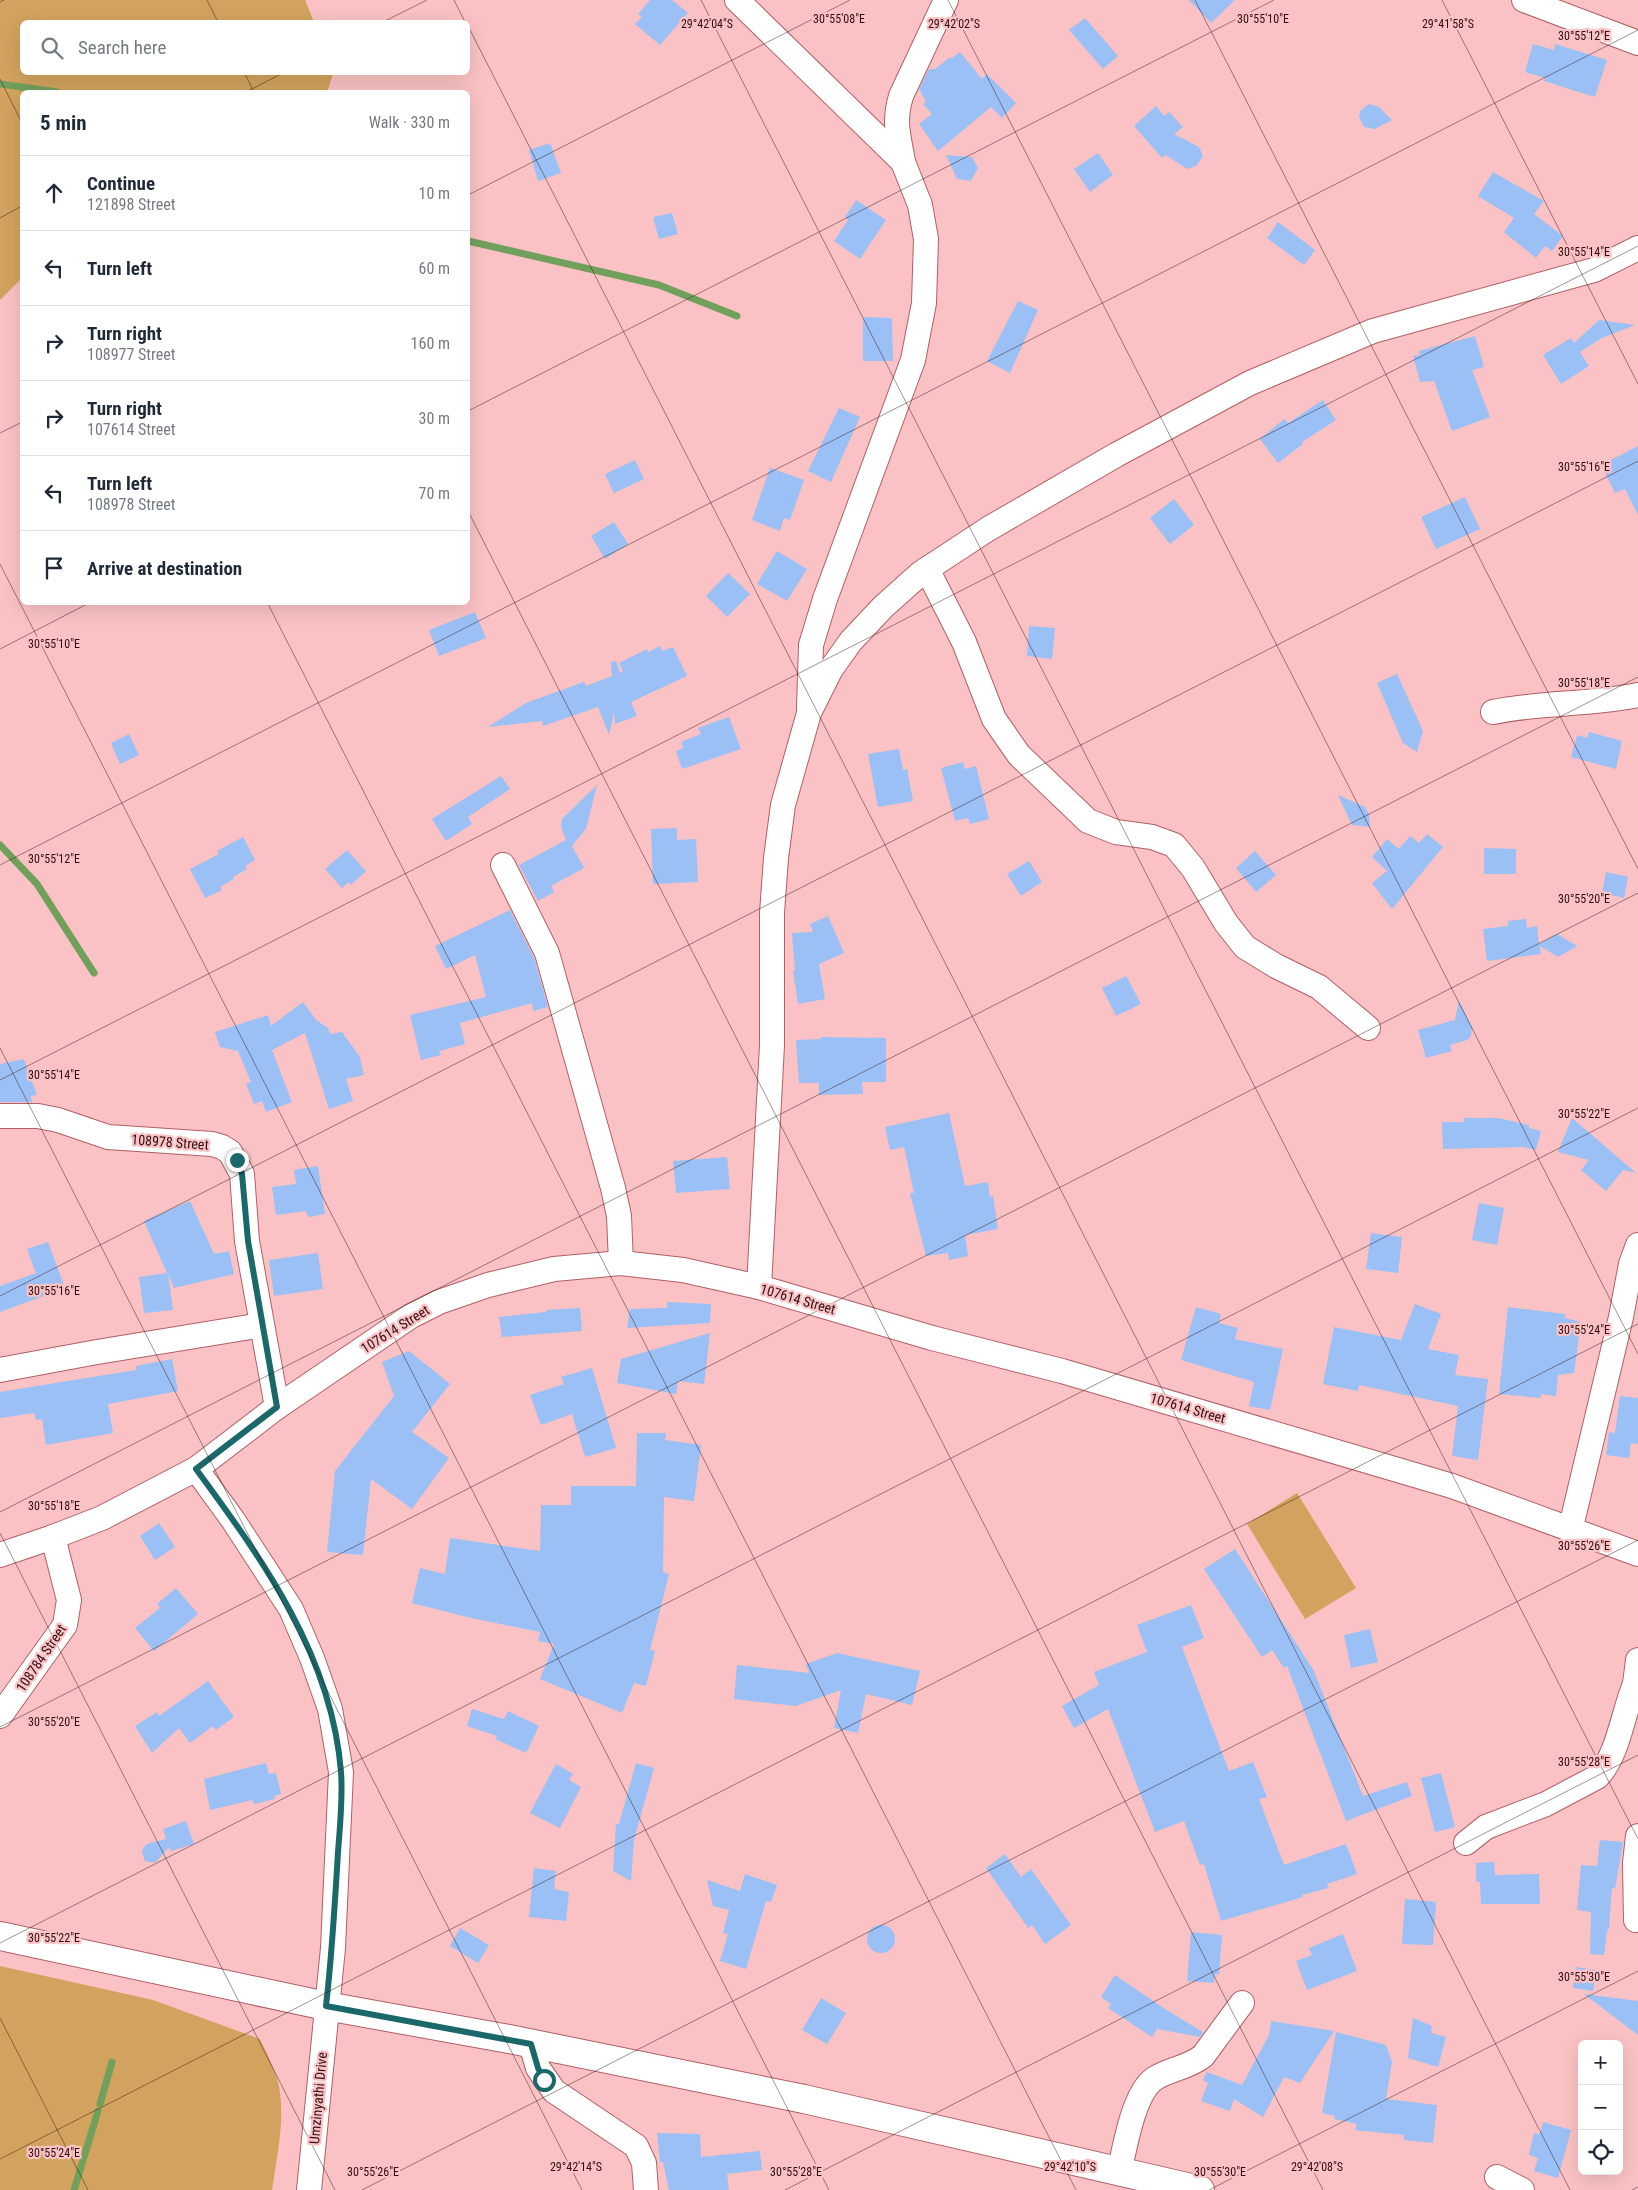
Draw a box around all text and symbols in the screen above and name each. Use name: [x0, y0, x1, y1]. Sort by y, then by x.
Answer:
text: 30°55'08"E: [813, 12, 865, 26]
text: 30°55'10"E: [1237, 12, 1289, 26]
text: 29°42'04"S: [681, 17, 733, 31]
text: 29°42'02"S: [928, 17, 980, 31]
text: 29°41'58"S: [1422, 17, 1474, 31]
search box: [20, 20, 470, 75]
text: 30°55'12"E: [1558, 29, 1610, 43]
icon: search: [38, 34, 66, 62]
text: Search here: [78, 36, 166, 59]
text: 5 min: [40, 111, 87, 135]
text: Walk · 330 m: [369, 113, 450, 132]
text: Continue: [87, 172, 155, 195]
icon: ahead: [40, 179, 68, 207]
text: 10 m: [418, 184, 450, 203]
text: 121898 Street: [87, 195, 176, 214]
text: 30°55'14"E: [1558, 245, 1610, 259]
icon: left: [40, 254, 68, 282]
text: Turn left: [87, 257, 152, 280]
text: 60 m: [418, 259, 450, 278]
text: Turn right: [87, 322, 162, 345]
icon: right: [40, 329, 68, 357]
text: 160 m: [411, 334, 450, 353]
text: 108977 Street: [87, 345, 176, 364]
text: Turn right: [87, 397, 162, 420]
icon: right: [40, 404, 68, 432]
text: 30 m: [418, 409, 450, 428]
text: 107614 Street: [87, 420, 176, 439]
text: 30°55'16"E: [1558, 460, 1610, 474]
text: Turn left: [87, 472, 152, 495]
icon: left: [40, 479, 68, 507]
text: 70 m: [418, 484, 450, 503]
text: 108978 Street: [87, 495, 176, 514]
icon: arrive: [40, 554, 68, 582]
text: Arrive at destination: [87, 557, 242, 580]
text: 30°55'10"E: [28, 637, 80, 651]
text: 30°55'18"E: [1558, 676, 1610, 690]
text: 30°55'12"E: [28, 852, 80, 866]
text: 30°55'20"E: [1558, 892, 1610, 906]
text: 30°55'14"E: [28, 1068, 80, 1082]
text: 30°55'22"E: [1558, 1107, 1610, 1121]
street label: 108978 Street: [131, 1131, 209, 1153]
route end: [226, 1149, 249, 1172]
street label: 107614 Street: [759, 1281, 837, 1317]
text: 30°55'16"E: [28, 1284, 80, 1298]
street label: 107614 Street: [358, 1302, 432, 1356]
text: 30°55'24"E: [1558, 1323, 1610, 1337]
street label: 107614 Street: [1149, 1390, 1227, 1426]
text: 30°55'18"E: [28, 1499, 80, 1513]
text: 30°55'26"E: [1558, 1539, 1610, 1553]
street label: 108784 Street: [13, 1621, 69, 1695]
text: 30°55'20"E: [28, 1715, 80, 1729]
text: 30°55'28"E: [1558, 1755, 1610, 1769]
text: 30°55'22"E: [28, 1931, 80, 1945]
text: 30°55'30"E: [1558, 1970, 1610, 1984]
map controls: [1578, 2040, 1623, 2175]
button: +: [1578, 2040, 1623, 2085]
street label: Umzinyathi Drive: [306, 2051, 330, 2145]
route start: [533, 2069, 556, 2092]
button: −: [1578, 2085, 1623, 2130]
button: locate: [1578, 2130, 1623, 2175]
text: 30°55'24"E: [28, 2146, 80, 2160]
text: 29°42'14"S: [550, 2160, 602, 2174]
text: 29°42'10"S: [1044, 2160, 1096, 2174]
text: 29°42'08"S: [1291, 2160, 1343, 2174]
text: 30°55'26"E: [347, 2165, 399, 2179]
text: 30°55'28"E: [770, 2165, 822, 2179]
text: 30°55'30"E: [1194, 2165, 1246, 2179]

